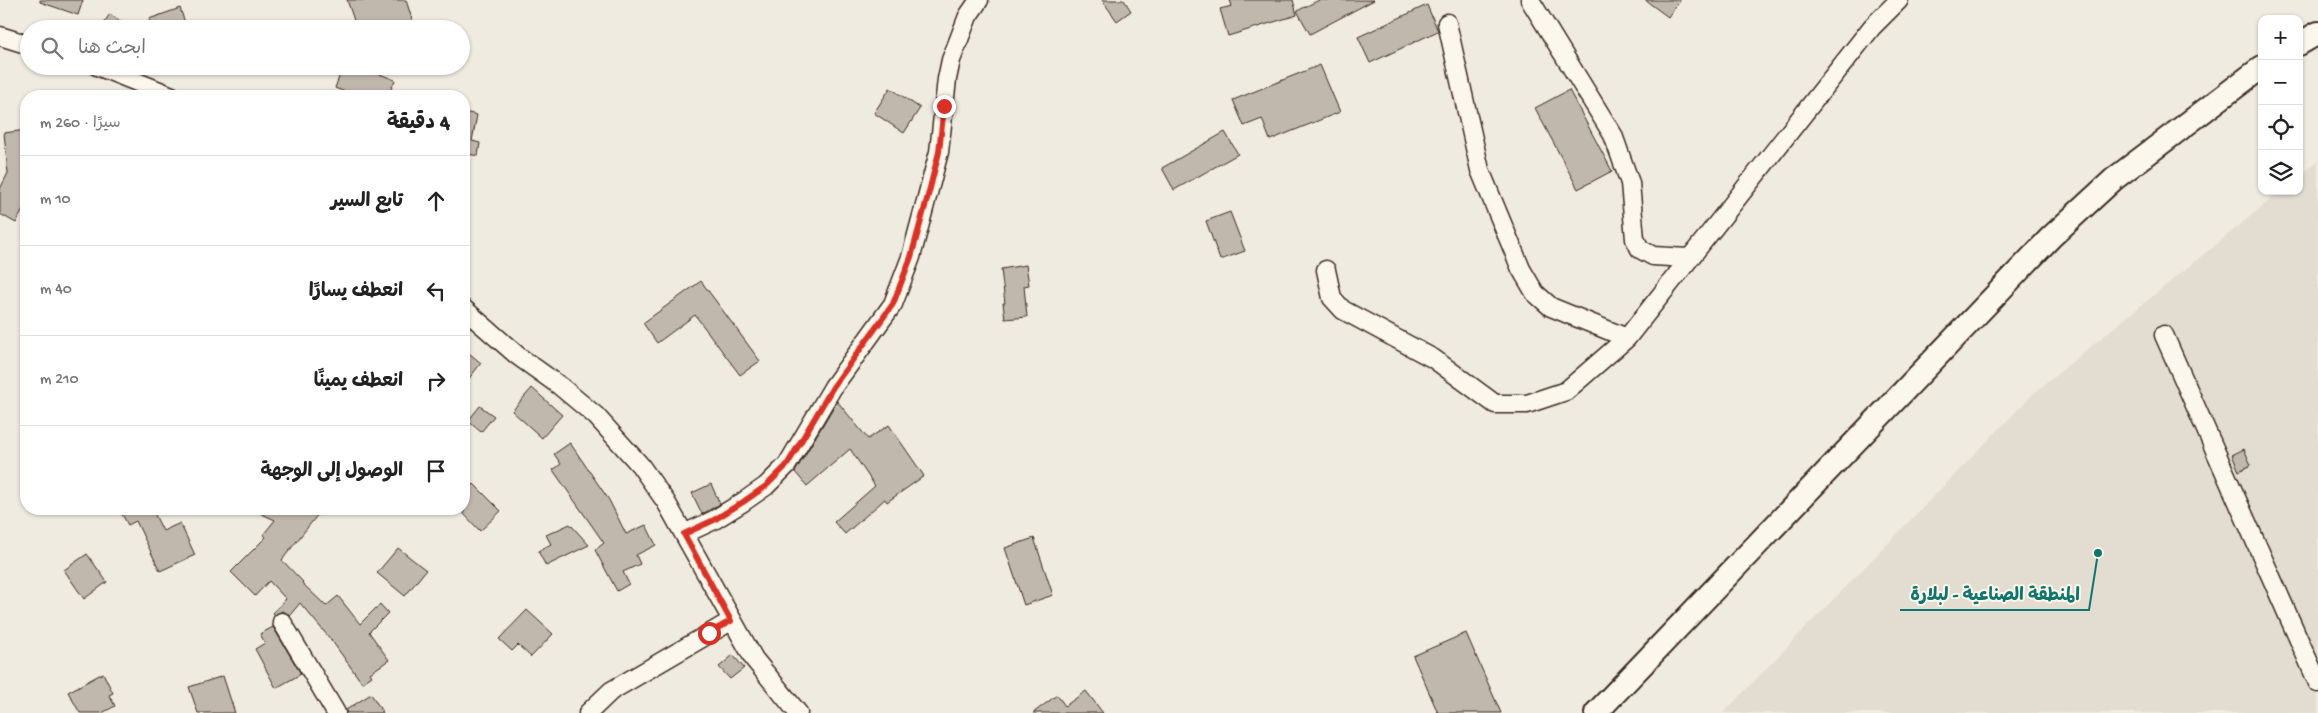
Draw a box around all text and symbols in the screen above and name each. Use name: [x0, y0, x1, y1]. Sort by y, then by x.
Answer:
map controls: [2258, 15, 2303, 195]
button: +: [2258, 15, 2303, 60]
search box: [20, 20, 470, 75]
icon: search: [38, 34, 66, 62]
text: ابحث هنا: [78, 38, 146, 61]
button: −: [2258, 60, 2303, 105]
route end: [933, 95, 956, 118]
button: locate: [2258, 105, 2303, 150]
text: 4 دقيقة: [387, 112, 450, 137]
text: سيرًا · 260 m: [40, 115, 121, 134]
button: layers: [2258, 150, 2303, 195]
icon: ahead: [422, 187, 450, 215]
text: 10 m: [40, 191, 71, 210]
text: تابع السير: [331, 191, 403, 214]
icon: left: [422, 277, 450, 305]
text: 40 m: [40, 281, 72, 300]
text: انعطف يسارًا: [309, 281, 403, 304]
icon: right: [422, 367, 450, 395]
text: 210 m: [40, 371, 79, 390]
text: انعطف يمينًا: [314, 371, 403, 394]
icon: arrive: [422, 457, 450, 485]
text: الوصول إلى الوجهة: [260, 461, 403, 484]
callout: المنطقة الصناعية - لبلارة: [1900, 577, 2089, 610]
text: المنطقة الصناعية - لبلارة: [1910, 585, 2080, 607]
route start: [698, 622, 721, 645]

